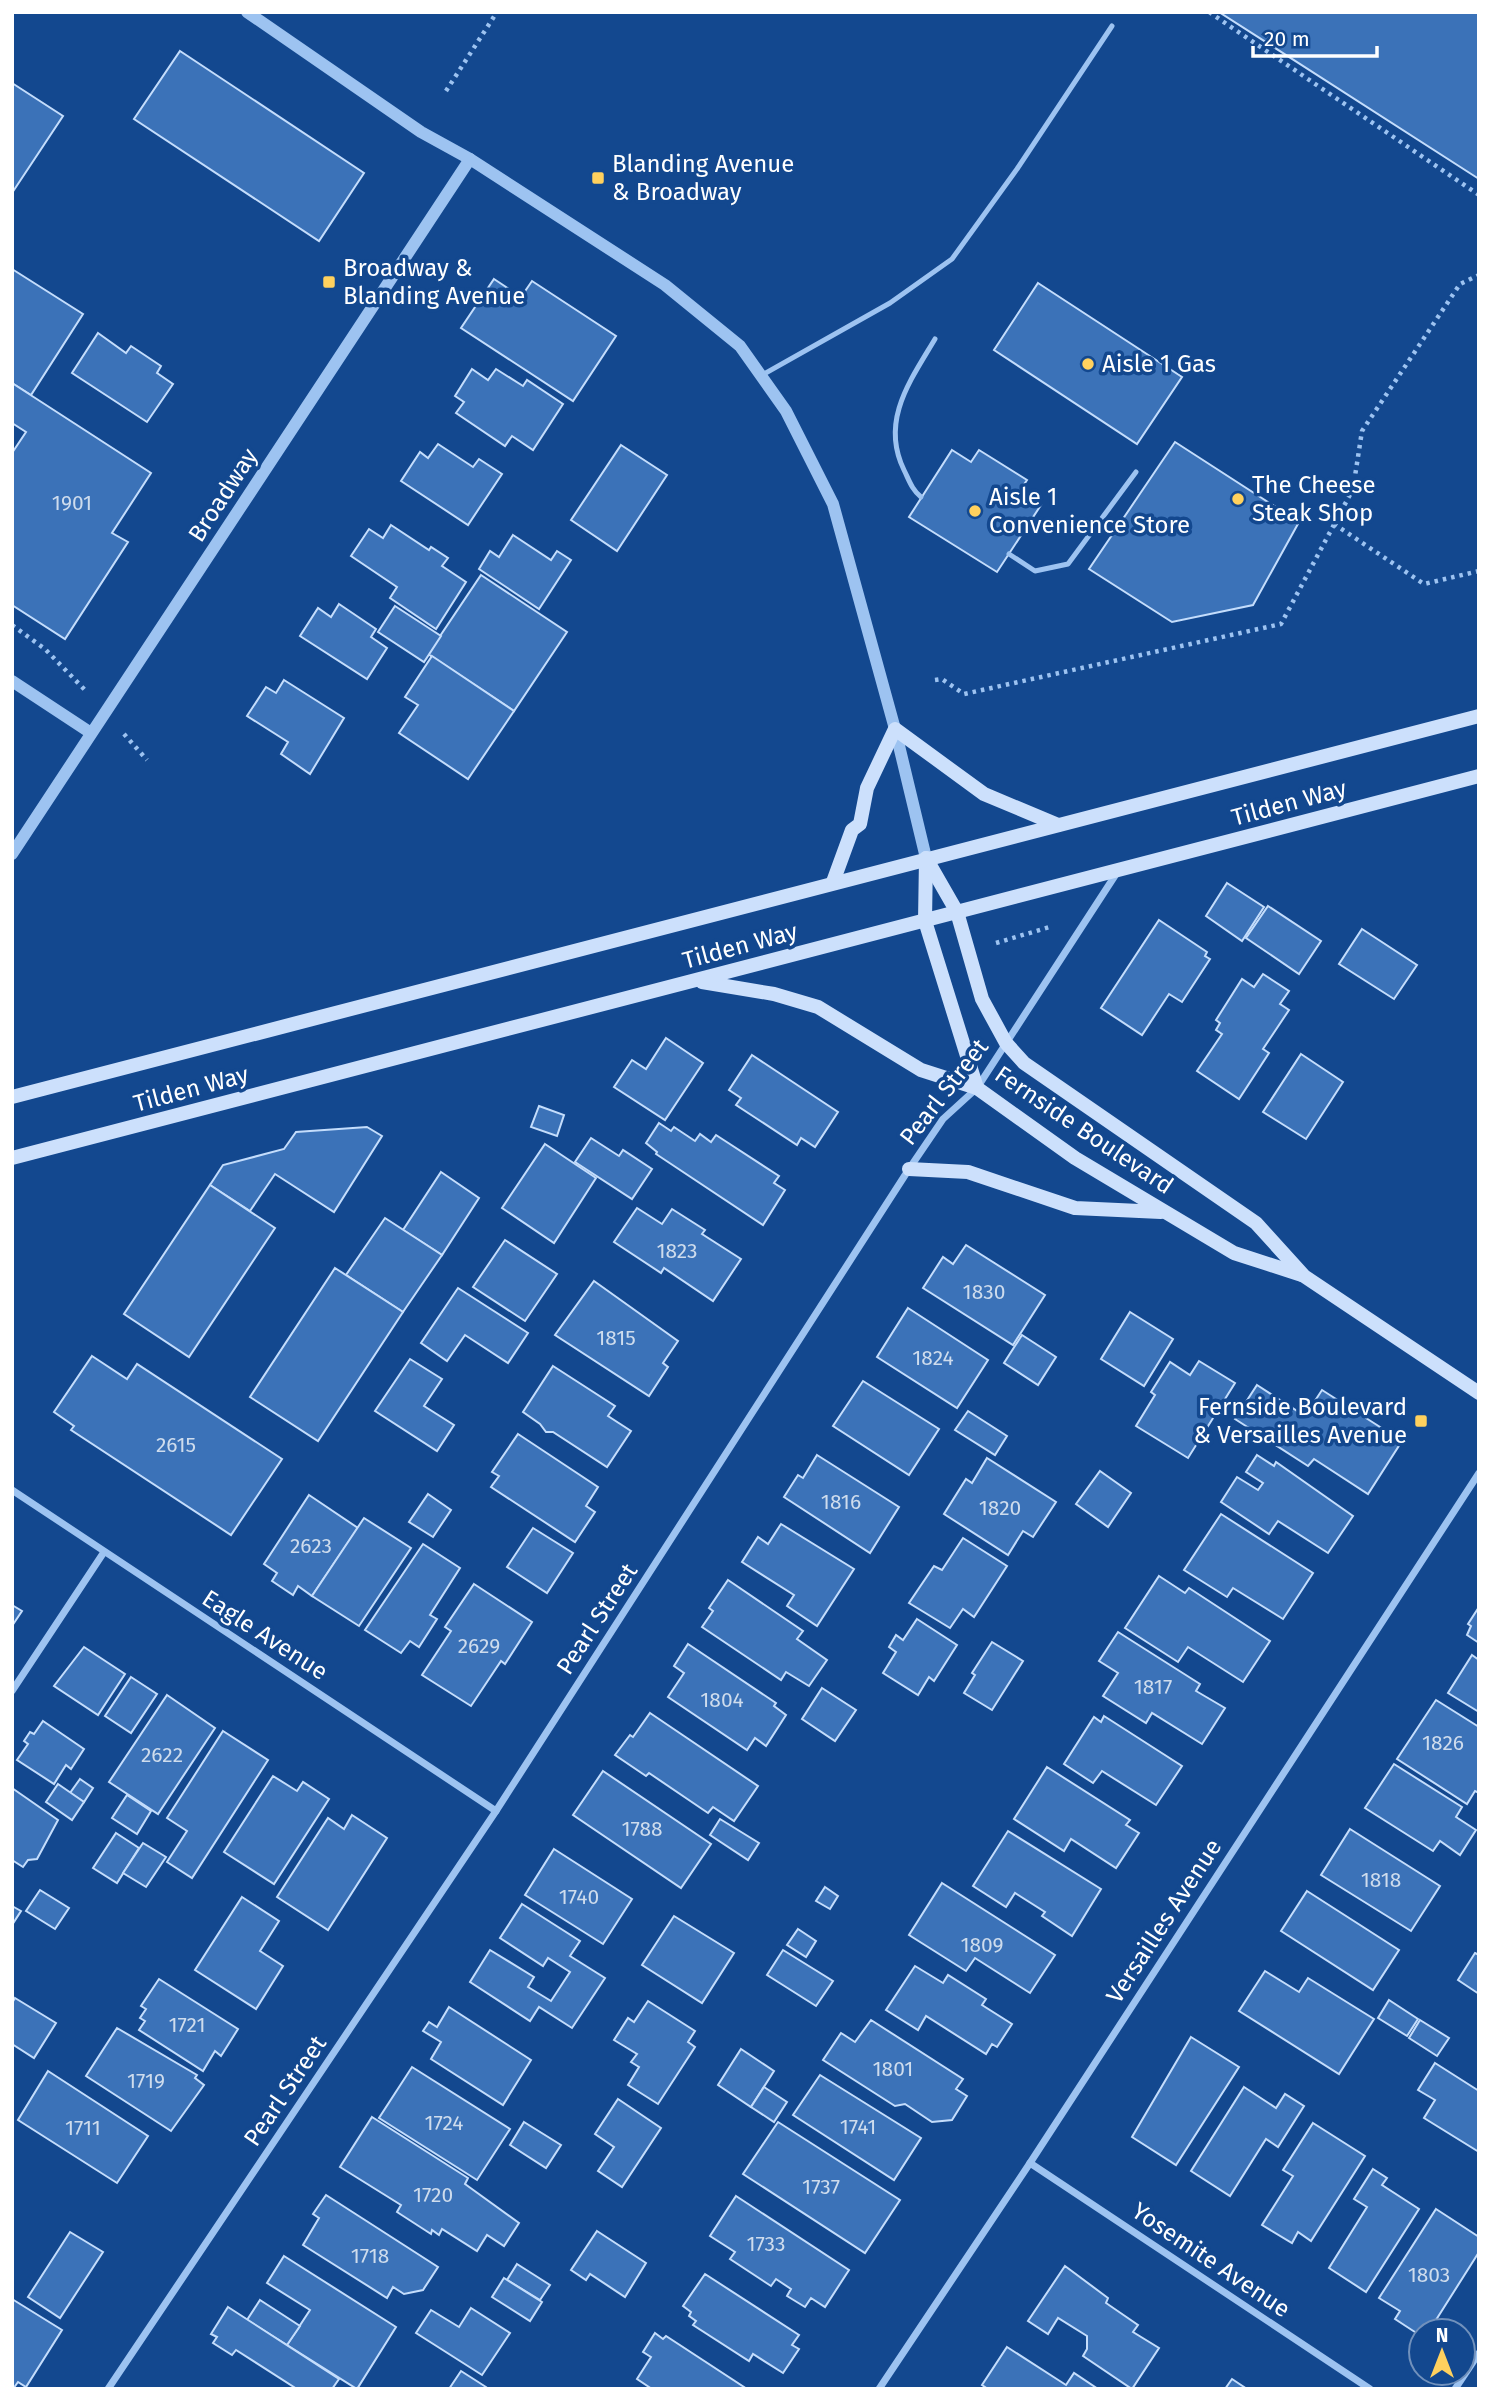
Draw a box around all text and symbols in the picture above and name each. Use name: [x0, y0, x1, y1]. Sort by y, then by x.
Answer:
scale bar: [1253, 14, 1377, 58]
text: 20 m: [1264, 26, 1310, 52]
place label: Blanding Avenue & Broadway: [612, 150, 794, 206]
marker: Blanding Avenue & Broadway: [590, 170, 606, 186]
place label: Broadway & Blanding Avenue: [343, 254, 525, 310]
marker: Broadway & Blanding Avenue: [321, 274, 337, 290]
place label: Aisle 1 Gas: [1102, 350, 1216, 378]
marker: Aisle 1 Gas: [1080, 356, 1096, 372]
street label: Broadway: [182, 443, 264, 547]
place label: The Cheese Steak Shop: [1252, 471, 1376, 527]
place label: Aisle 1 Convenience Store: [989, 483, 1190, 539]
house number: 1901: [52, 490, 92, 516]
marker: The Cheese Steak Shop: [1230, 491, 1246, 507]
marker: Aisle 1 Convenience Store: [967, 503, 983, 519]
street label: Tilden Way: [1229, 774, 1350, 832]
street label: Tilden Way: [680, 917, 801, 975]
street label: Pearl Street: [894, 1033, 994, 1151]
street label: Tilden Way: [131, 1060, 252, 1118]
street label: Fernside Boulevard: [990, 1060, 1178, 1200]
house number: 1823: [656, 1238, 698, 1264]
house number: 1830: [963, 1279, 1005, 1305]
house number: 1815: [596, 1325, 636, 1351]
house number: 1824: [912, 1345, 954, 1371]
place label: Fernside Boulevard & Versailles Avenue: [1193, 1393, 1407, 1449]
marker: Fernside Boulevard & Versailles Avenue: [1413, 1413, 1429, 1429]
house number: 2615: [156, 1432, 196, 1458]
house number: 1816: [821, 1489, 861, 1515]
house number: 1820: [979, 1495, 1021, 1521]
house number: 2623: [290, 1533, 332, 1559]
street label: Pearl Street: [551, 1558, 643, 1680]
street label: Eagle Avenue: [197, 1584, 333, 1686]
house number: 2629: [458, 1633, 500, 1659]
house number: 1817: [1134, 1674, 1172, 1700]
house number: 1804: [700, 1687, 744, 1713]
house number: 1826: [1422, 1730, 1464, 1756]
house number: 2622: [141, 1742, 183, 1768]
house number: 1788: [621, 1816, 663, 1842]
street label: Versailles Avenue: [1101, 1834, 1227, 2008]
house number: 1818: [1361, 1867, 1401, 1893]
house number: 1740: [559, 1884, 599, 1910]
house number: 1809: [960, 1932, 1004, 1958]
house number: 1721: [168, 2012, 206, 2038]
street label: Pearl Street: [238, 2030, 332, 2151]
house number: 1801: [873, 2056, 913, 2082]
house number: 1719: [127, 2068, 165, 2094]
house number: 1724: [424, 2110, 464, 2136]
house number: 1741: [840, 2114, 876, 2140]
house number: 1711: [65, 2115, 101, 2141]
house number: 1737: [802, 2174, 840, 2200]
house number: 1720: [413, 2182, 453, 2208]
street label: Yosemite Avenue: [1127, 2197, 1295, 2323]
house number: 1733: [746, 2231, 786, 2257]
house number: 1718: [351, 2243, 389, 2269]
house number: 1803: [1408, 2262, 1450, 2288]
north arrow: [1407, 2317, 1477, 2387]
text: N: [1436, 2324, 1448, 2347]

